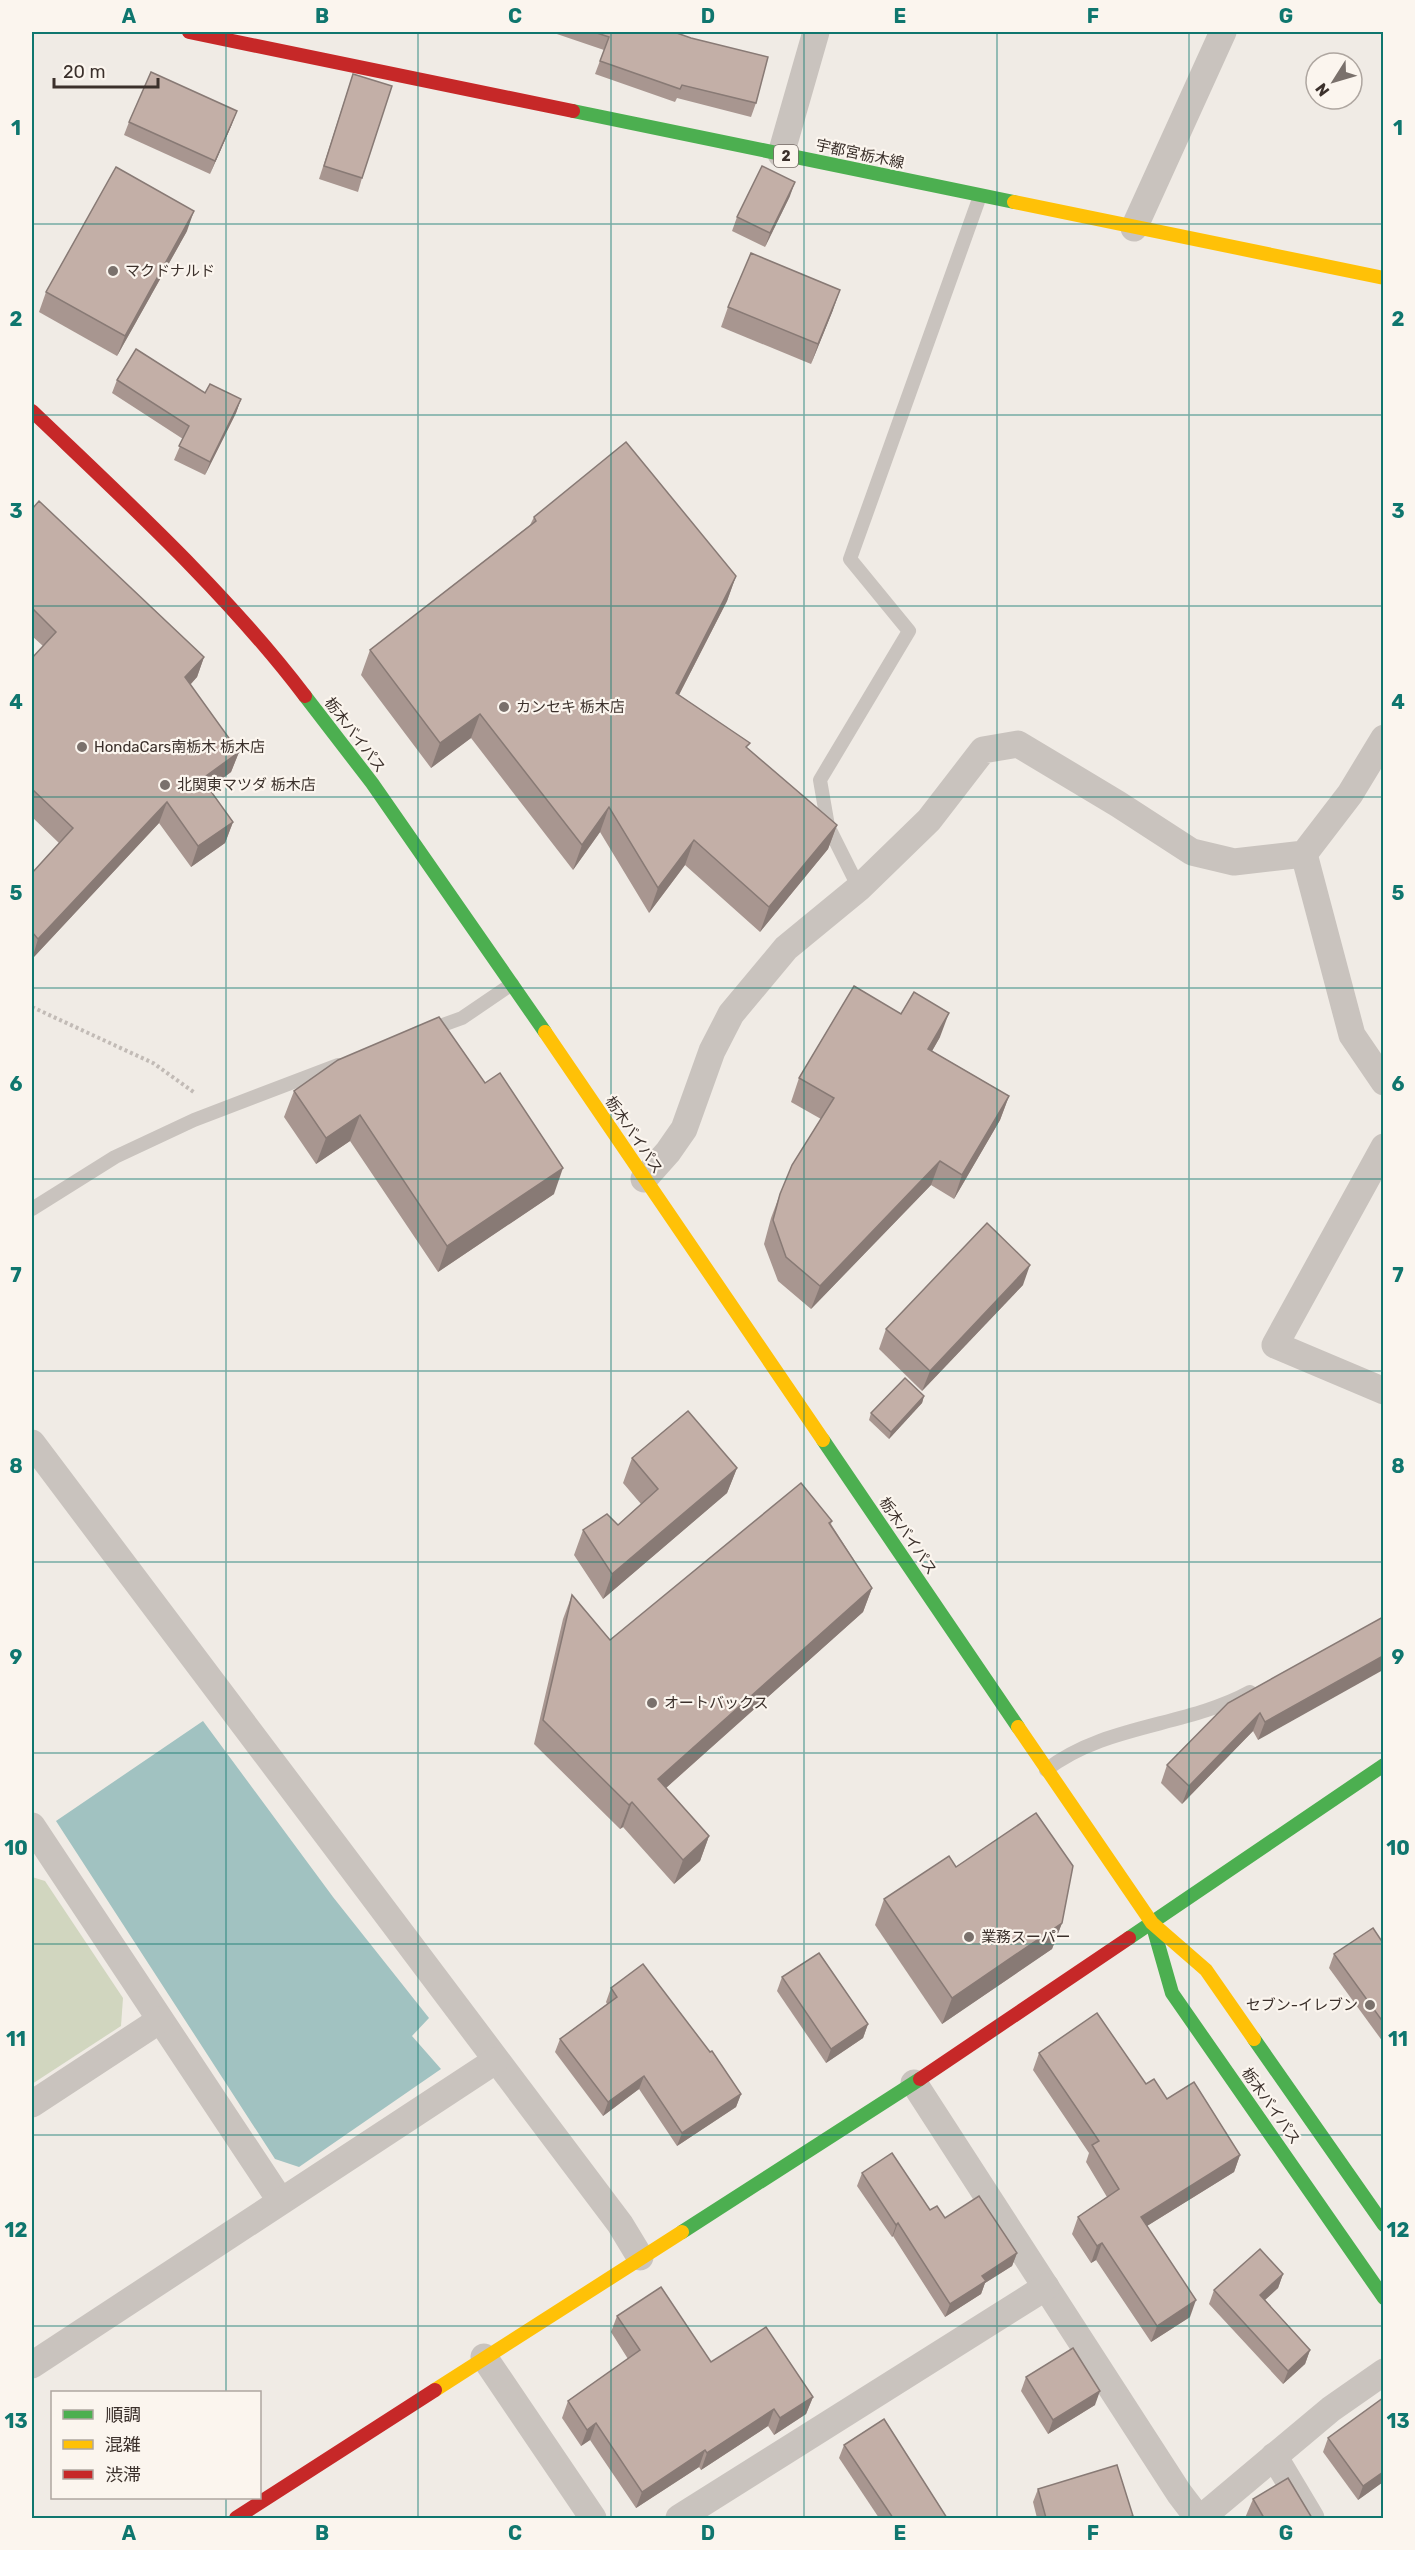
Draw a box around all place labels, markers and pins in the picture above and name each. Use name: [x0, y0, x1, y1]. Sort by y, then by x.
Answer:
place label: マクドナルド: [125, 262, 215, 280]
marker: マクドナルド: [106, 264, 120, 278]
place label: カンセキ 栃木店: [516, 698, 625, 716]
marker: カンセキ 栃木店: [497, 700, 511, 714]
place label: HondaCars南栃木 栃木店: [94, 738, 265, 756]
marker: HondaCars南栃木 栃木店: [75, 740, 89, 754]
place label: 北関東マツダ 栃木店: [177, 776, 316, 794]
marker: 北関東マツダ 栃木店: [158, 778, 172, 792]
place label: オートバックス: [664, 1694, 769, 1712]
marker: オートバックス: [645, 1696, 659, 1710]
place label: 業務スーパー: [981, 1928, 1071, 1946]
marker: 業務スーパー: [962, 1930, 976, 1944]
place label: セブン-イレブン: [1246, 1996, 1358, 2014]
marker: セブン-イレブン: [1363, 1998, 1377, 2012]

